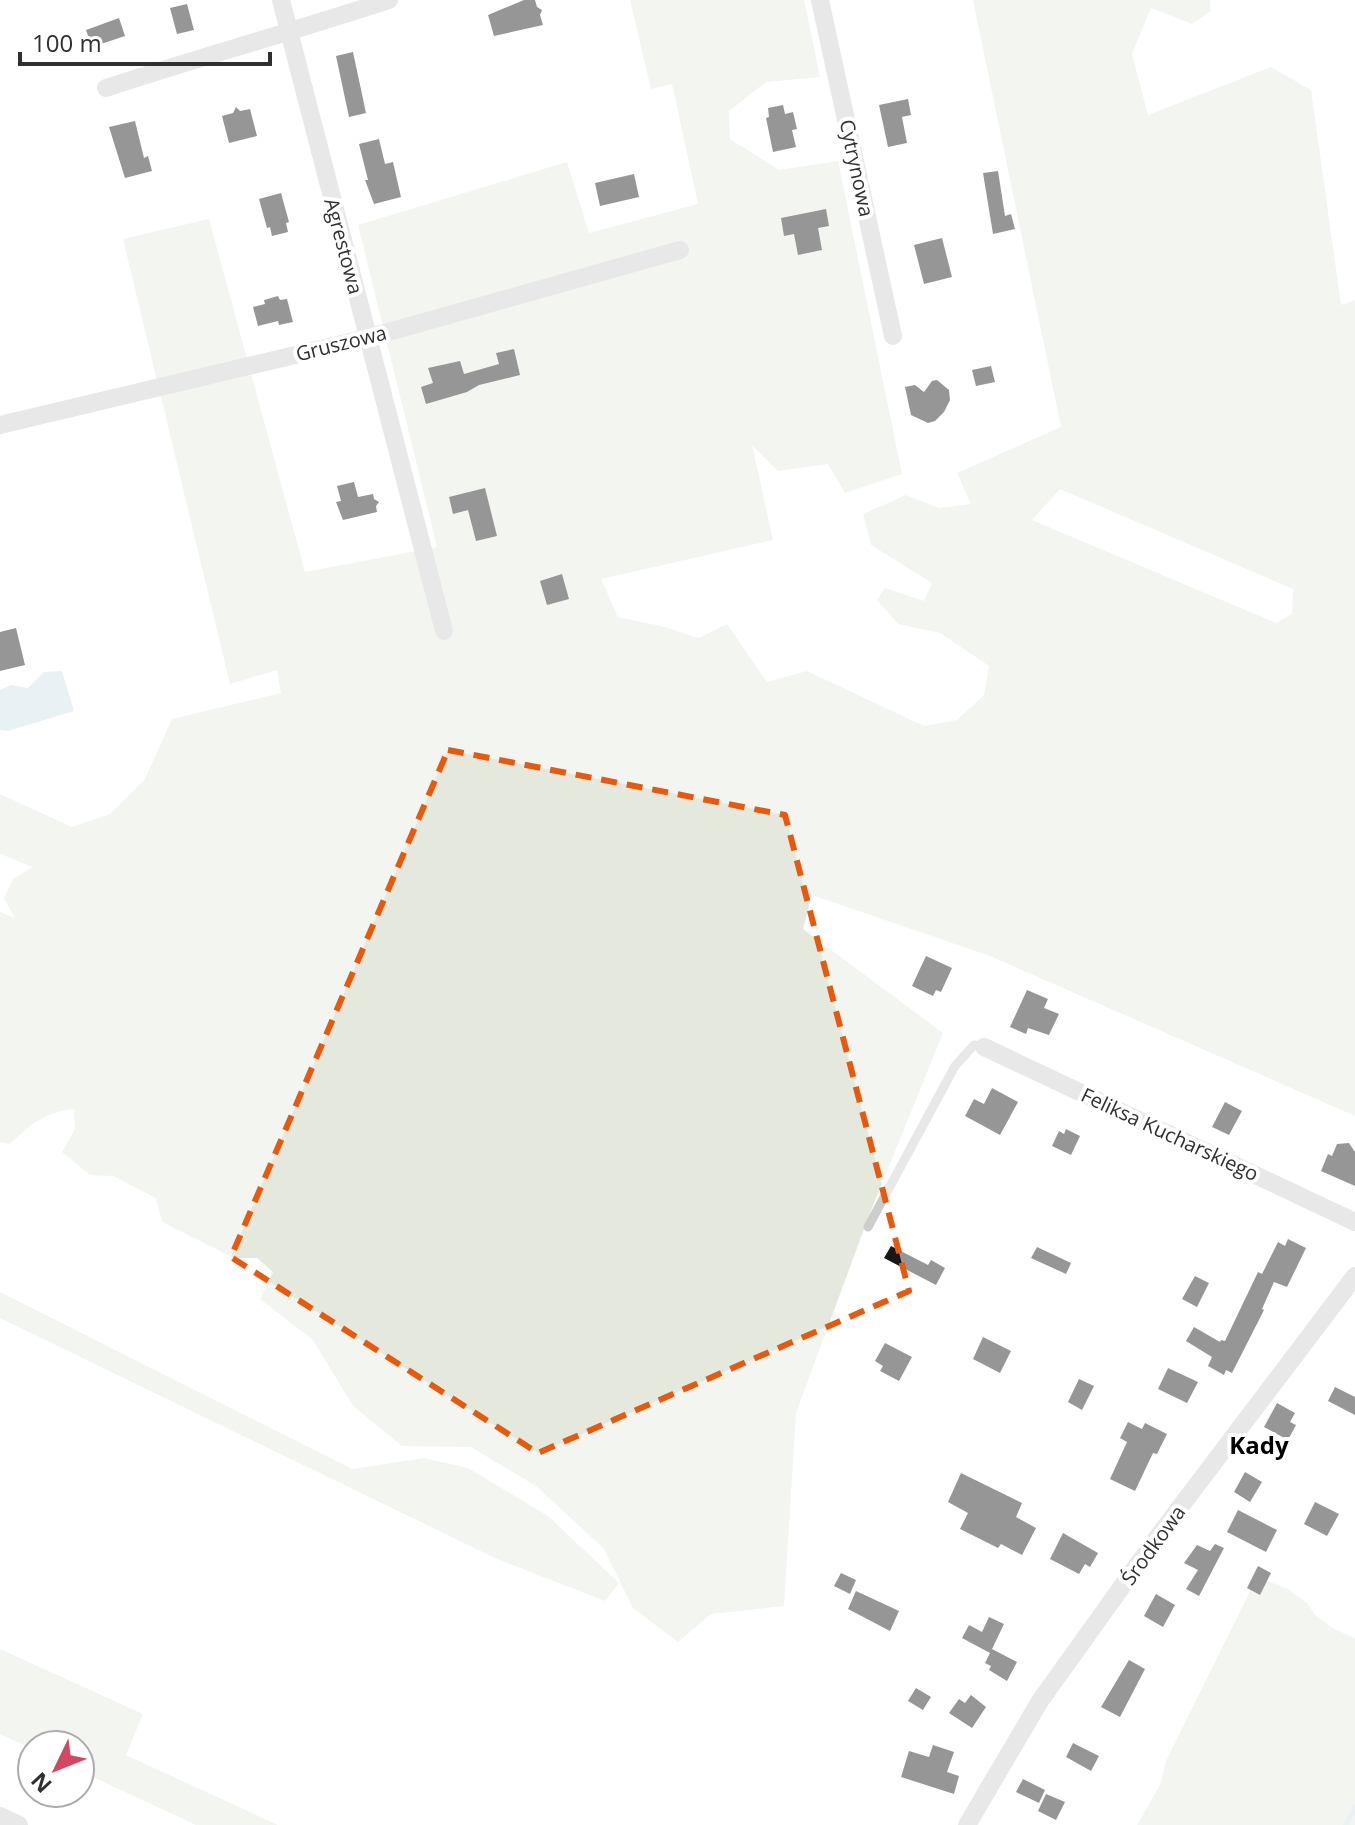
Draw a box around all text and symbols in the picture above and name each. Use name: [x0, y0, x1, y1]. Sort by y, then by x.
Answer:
scale bar: [20, 16, 270, 66]
text: 100 m: [32, 26, 102, 59]
street label: Cytrynowa: [834, 117, 880, 219]
street label: Agrestowa: [318, 195, 370, 297]
street label: Gruszowa: [293, 319, 389, 367]
street label: Feliksa Kucharskiego: [1077, 1081, 1263, 1187]
district label: Kady: [1229, 1428, 1289, 1461]
street label: Środkowa: [1115, 1500, 1191, 1590]
north arrow: [16, 1729, 96, 1809]
text: N: [24, 1767, 58, 1800]

